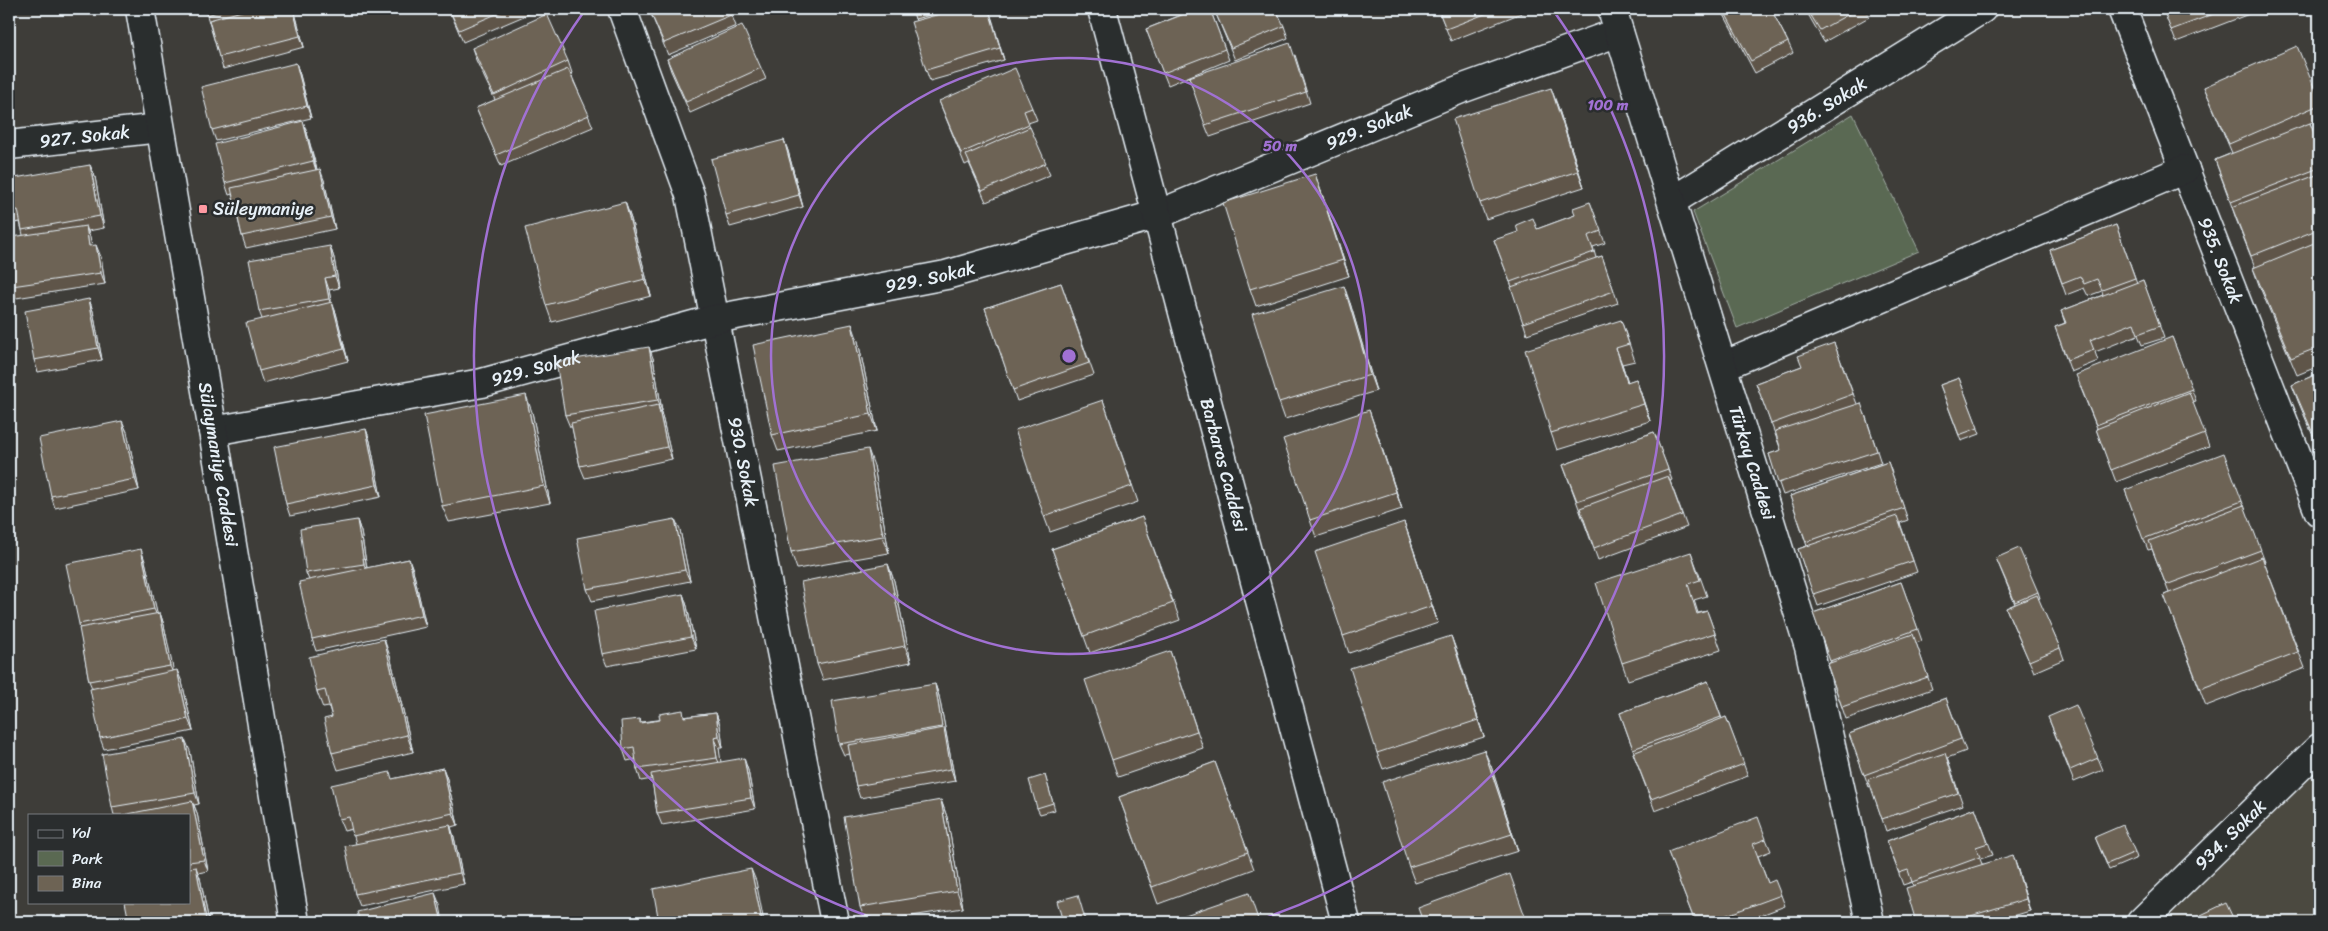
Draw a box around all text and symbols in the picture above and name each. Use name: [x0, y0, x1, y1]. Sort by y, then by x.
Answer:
street label: 936. Sokak: [1780, 68, 1874, 142]
text: 100 m: [1588, 92, 1629, 118]
street label: 929. Sokak: [1321, 95, 1418, 159]
street label: 927. Sokak: [38, 115, 132, 157]
text: 50 m: [1263, 133, 1298, 159]
place label: Süleymaniye: [213, 193, 314, 225]
marker: Süleymaniye: [197, 203, 209, 215]
street label: 935. Sokak: [2189, 212, 2252, 309]
street label: 929. Sokak: [882, 251, 979, 302]
street label: 929. Sokak: [488, 341, 584, 396]
centre of rings: [1060, 347, 1078, 365]
street label: Sülaymaniye Caddesi: [189, 379, 248, 550]
street label: Barbaros Caddesi: [1191, 394, 1257, 537]
street label: Türkay Caddesi: [1719, 402, 1785, 525]
street label: 930. Sokak: [719, 414, 768, 510]
street label: 934. Sokak: [2187, 791, 2274, 878]
legend: [28, 814, 190, 904]
text: Yol: [72, 820, 91, 846]
text: Park: [72, 846, 103, 872]
text: Bina: [72, 870, 102, 896]

